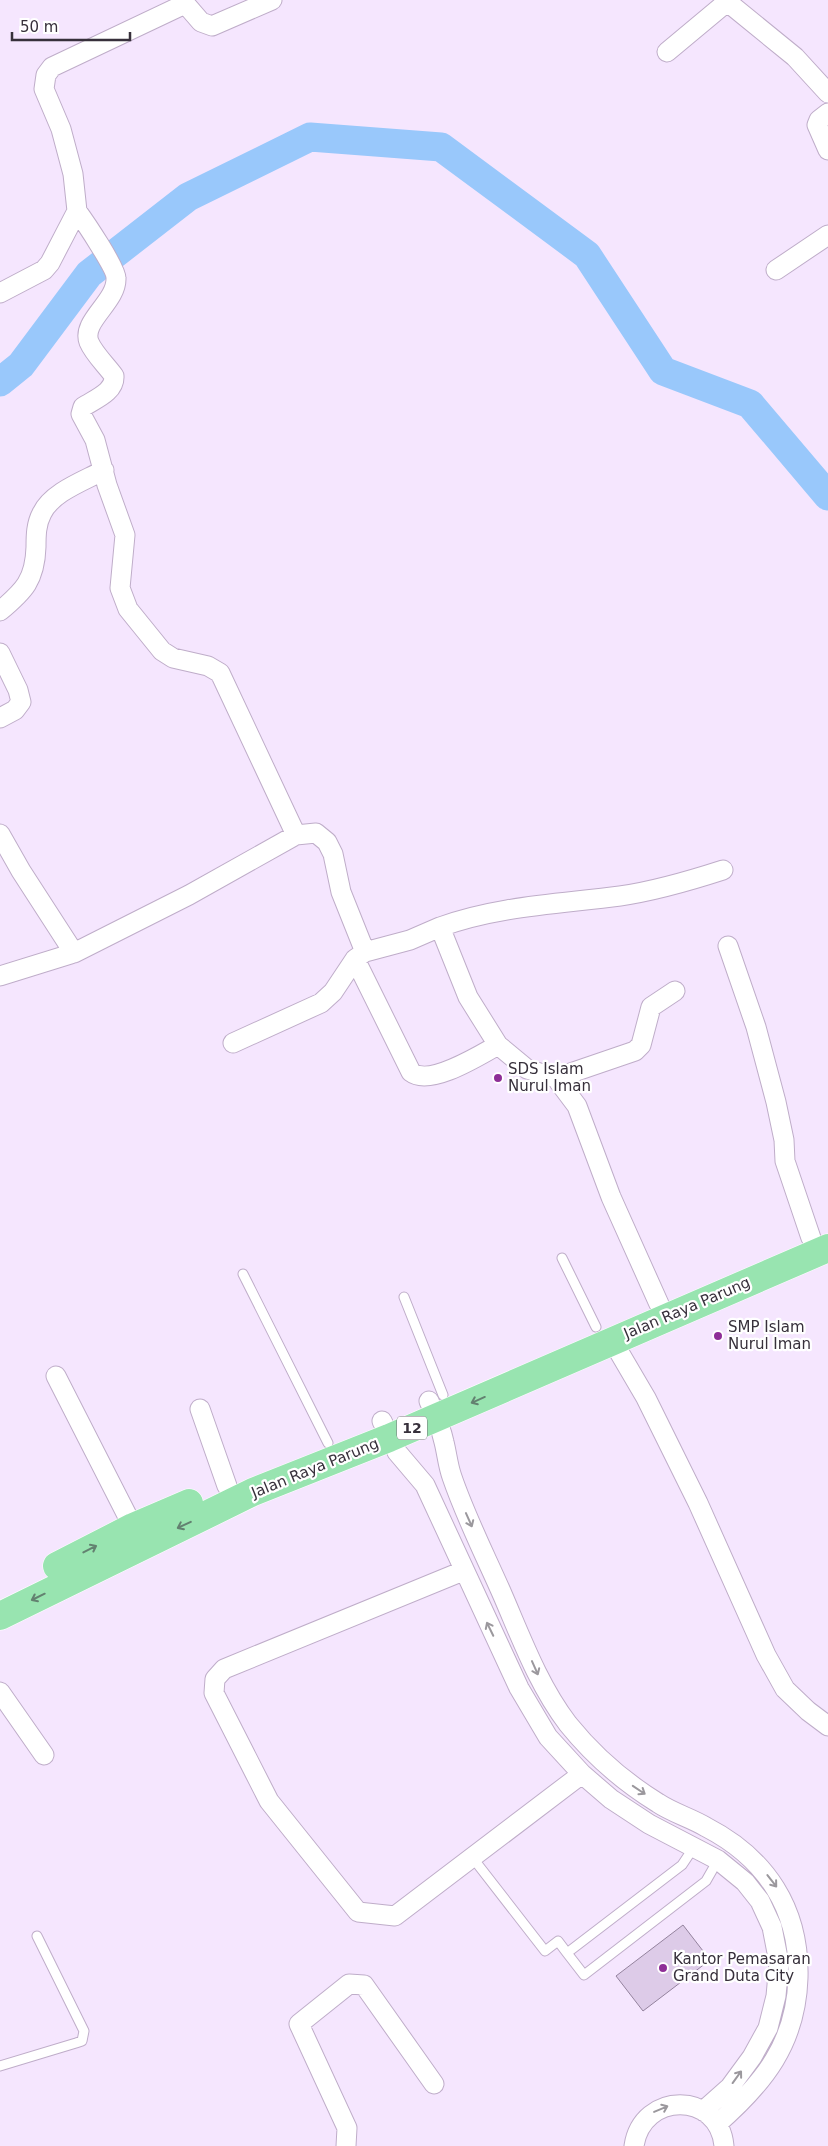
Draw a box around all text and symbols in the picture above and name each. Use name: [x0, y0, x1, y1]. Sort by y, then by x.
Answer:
scale bar: [12, 10, 130, 42]
text: 50 m: [20, 18, 58, 36]
place label: SDS Islam Nurul Iman: [508, 1060, 591, 1095]
marker: SDS Islam Nurul Iman: [492, 1072, 504, 1084]
street label: Jalan Raya Parung: [620, 1273, 753, 1343]
place label: SMP Islam Nurul Iman: [728, 1318, 811, 1353]
marker: SMP Islam Nurul Iman: [712, 1330, 724, 1342]
one-way arrow: [471, 1395, 486, 1405]
road number: 12: [397, 1416, 427, 1440]
street label: Jalan Raya Parung: [248, 1434, 381, 1502]
one-way arrow: [464, 1512, 474, 1527]
one-way arrow: [177, 1521, 192, 1530]
one-way arrow: [82, 1544, 97, 1554]
one-way arrow: [31, 1593, 46, 1602]
one-way arrow: [485, 1622, 495, 1637]
one-way arrow: [530, 1660, 540, 1675]
one-way arrow: [632, 1785, 646, 1795]
one-way arrow: [766, 1875, 777, 1888]
place label: Kantor Pemasaran Grand Duta City: [673, 1950, 811, 1985]
marker: Kantor Pemasaran Grand Duta City: [657, 1962, 669, 1974]
one-way arrow: [732, 2070, 742, 2084]
one-way arrow: [653, 2104, 668, 2113]

